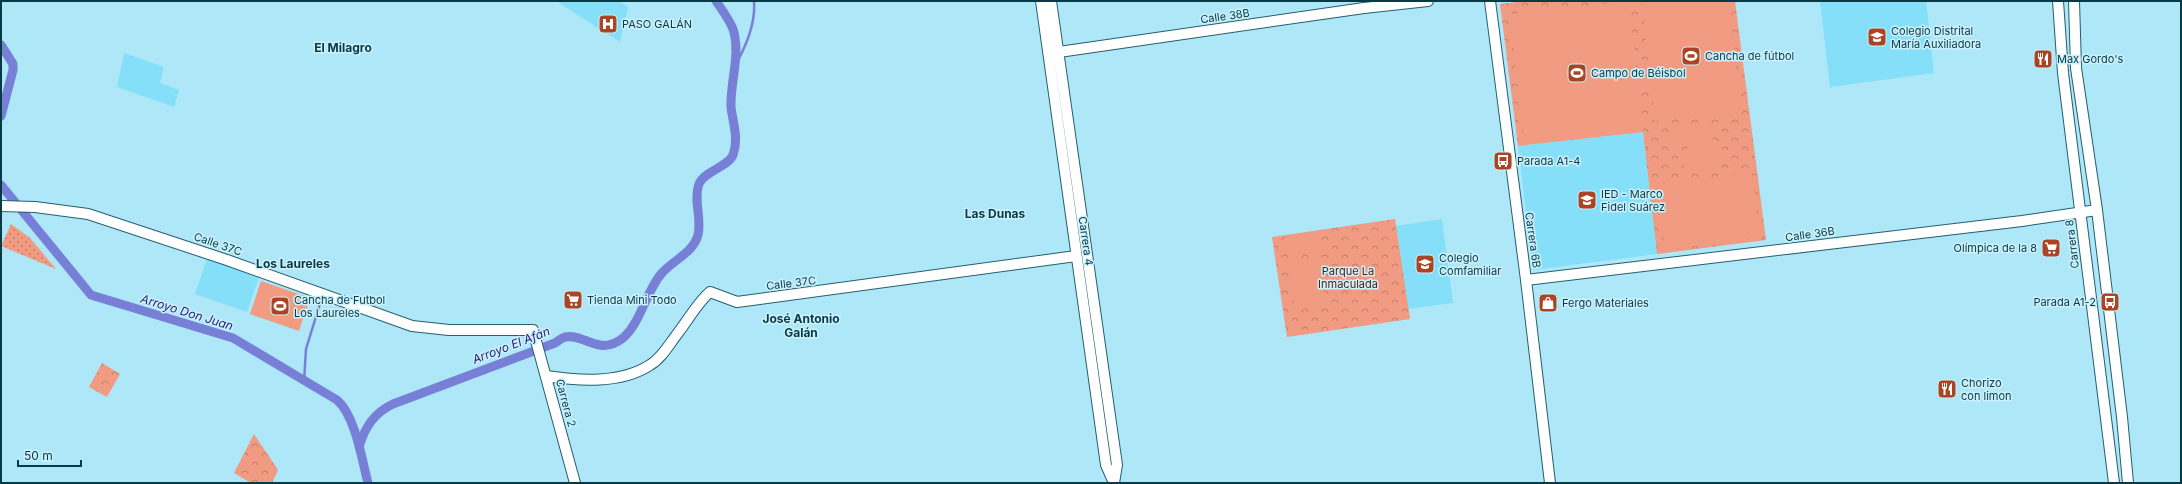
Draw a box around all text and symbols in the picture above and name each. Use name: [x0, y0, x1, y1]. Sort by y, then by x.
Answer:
street label: Calle 38B: [1199, 6, 1251, 26]
hospital icon: PASO GALÁN: [597, 13, 619, 35]
place label: PASO GALÁN: [622, 17, 692, 31]
place label: Colegio Distrital María Auxiliadora: [1891, 24, 1981, 51]
school or university icon: Colegio Distrital María Auxiliadora: [1866, 26, 1888, 48]
district label: El Milagro: [314, 40, 372, 55]
sports icon: Cancha de fútbol: [1680, 45, 1702, 67]
restaurant icon: Max Gordo's: [2032, 48, 2054, 70]
place label: Cancha de fútbol: [1705, 49, 1794, 63]
place label: Max Gordo's: [2057, 52, 2123, 66]
sports icon: Campo de Béisbol: [1566, 62, 1588, 84]
place label: Campo de Béisbol: [1591, 66, 1686, 80]
bus stop icon: Parada A1-4: [1492, 150, 1514, 172]
place label: Parada A1-4: [1517, 154, 1580, 168]
place label: IED - Marco Fidel Suárez: [1601, 187, 1665, 214]
school or university icon: IED - Marco Fidel Suárez: [1576, 189, 1598, 211]
district label: Las Dunas: [965, 206, 1026, 221]
street label: Carrera 6B: [1522, 211, 1544, 269]
street label: Carrera 4: [1076, 216, 1096, 266]
street label: Carrera 8: [2062, 219, 2082, 269]
street label: Calle 36B: [1784, 224, 1836, 244]
street label: Calle 37C: [192, 229, 244, 259]
supermarket icon: Olímpica de la 8: [2040, 237, 2062, 259]
place label: Olímpica de la 8: [1954, 241, 2037, 255]
place label: Colegio Comfamiliar: [1439, 251, 1501, 278]
school or university icon: Colegio Comfamiliar: [1414, 253, 1436, 275]
district label: Los Laureles: [256, 256, 330, 271]
park label: Parque La Inmaculada: [1318, 264, 1378, 291]
street label: Calle 37C: [765, 273, 817, 293]
supermarket icon: Tienda Mini Todo: [562, 289, 584, 311]
water label: Arroyo Don Juan: [138, 290, 235, 333]
bus stop icon: Parada A1-2: [2099, 291, 2121, 313]
shop icon: Fergo Materiales: [1537, 292, 1559, 314]
place label: Cancha de Futbol Los Laureles: [294, 293, 385, 320]
place label: Tienda Mini Todo: [587, 293, 677, 307]
sports icon: Cancha de Futbol Los Laureles: [269, 295, 291, 317]
place label: Parada A1-2: [2033, 295, 2096, 309]
place label: Fergo Materiales: [1562, 296, 1649, 310]
district label: José Antonio Galán: [762, 311, 840, 340]
water label: Arroyo El Afán: [469, 323, 552, 367]
place label: Chorizo con limon: [1961, 376, 2012, 403]
street label: Carrera 2: [553, 378, 579, 428]
restaurant icon: Chorizo con limon: [1936, 378, 1958, 400]
scale bar: [18, 442, 81, 468]
text: 50 m: [24, 448, 53, 463]

